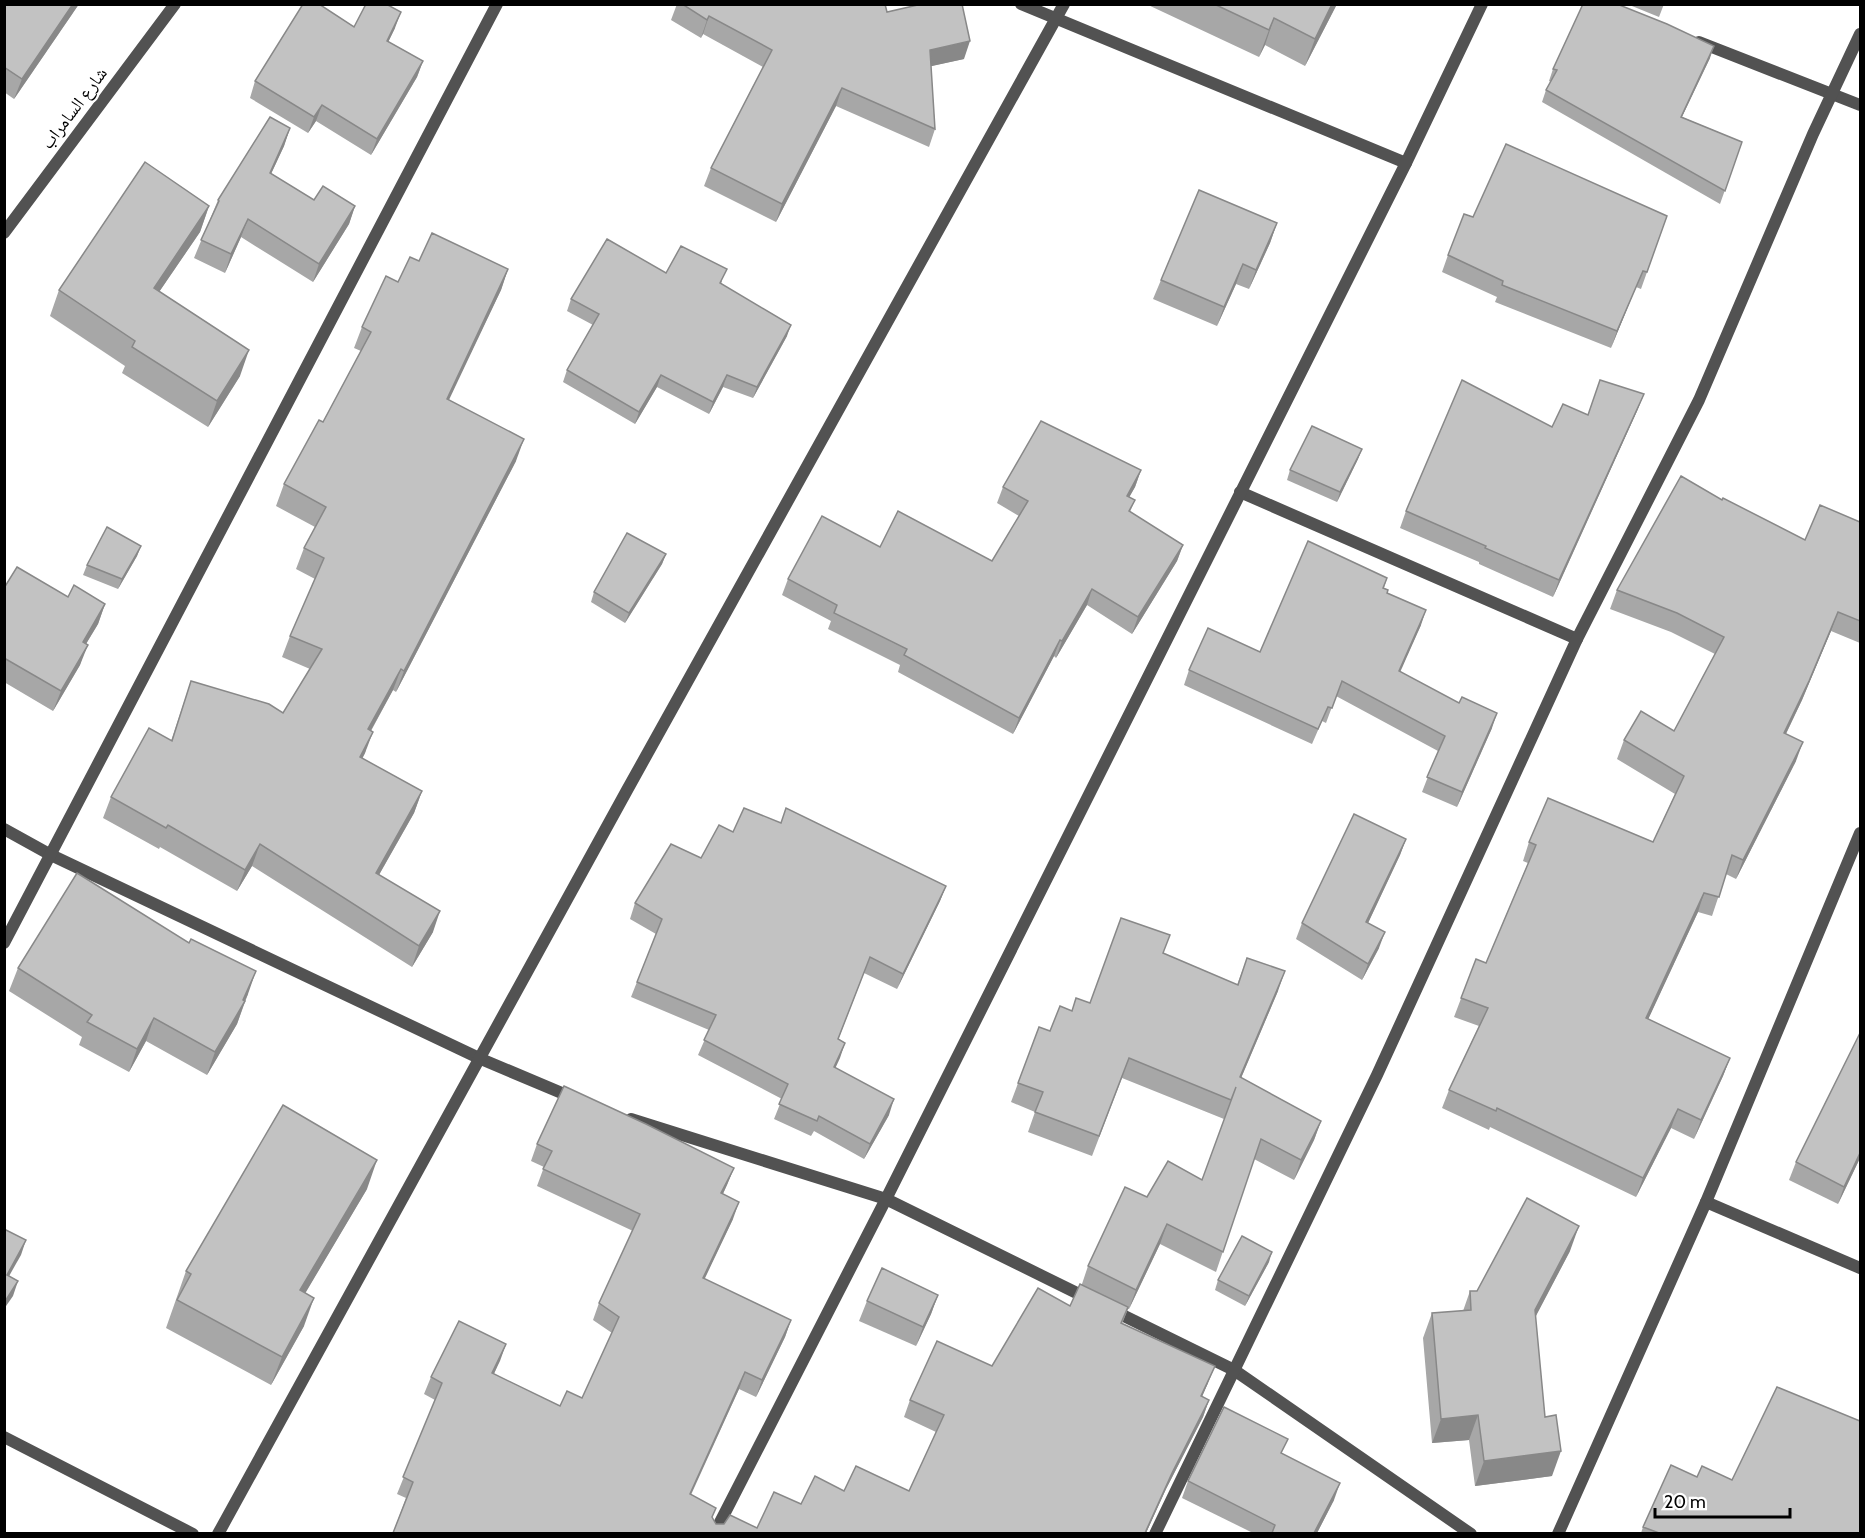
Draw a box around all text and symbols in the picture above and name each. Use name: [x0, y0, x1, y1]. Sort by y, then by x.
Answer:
street label: شارع السامراب: [36, 63, 112, 153]
scale bar: [1655, 1481, 1790, 1519]
text: 20 m: [1664, 1491, 1706, 1513]

